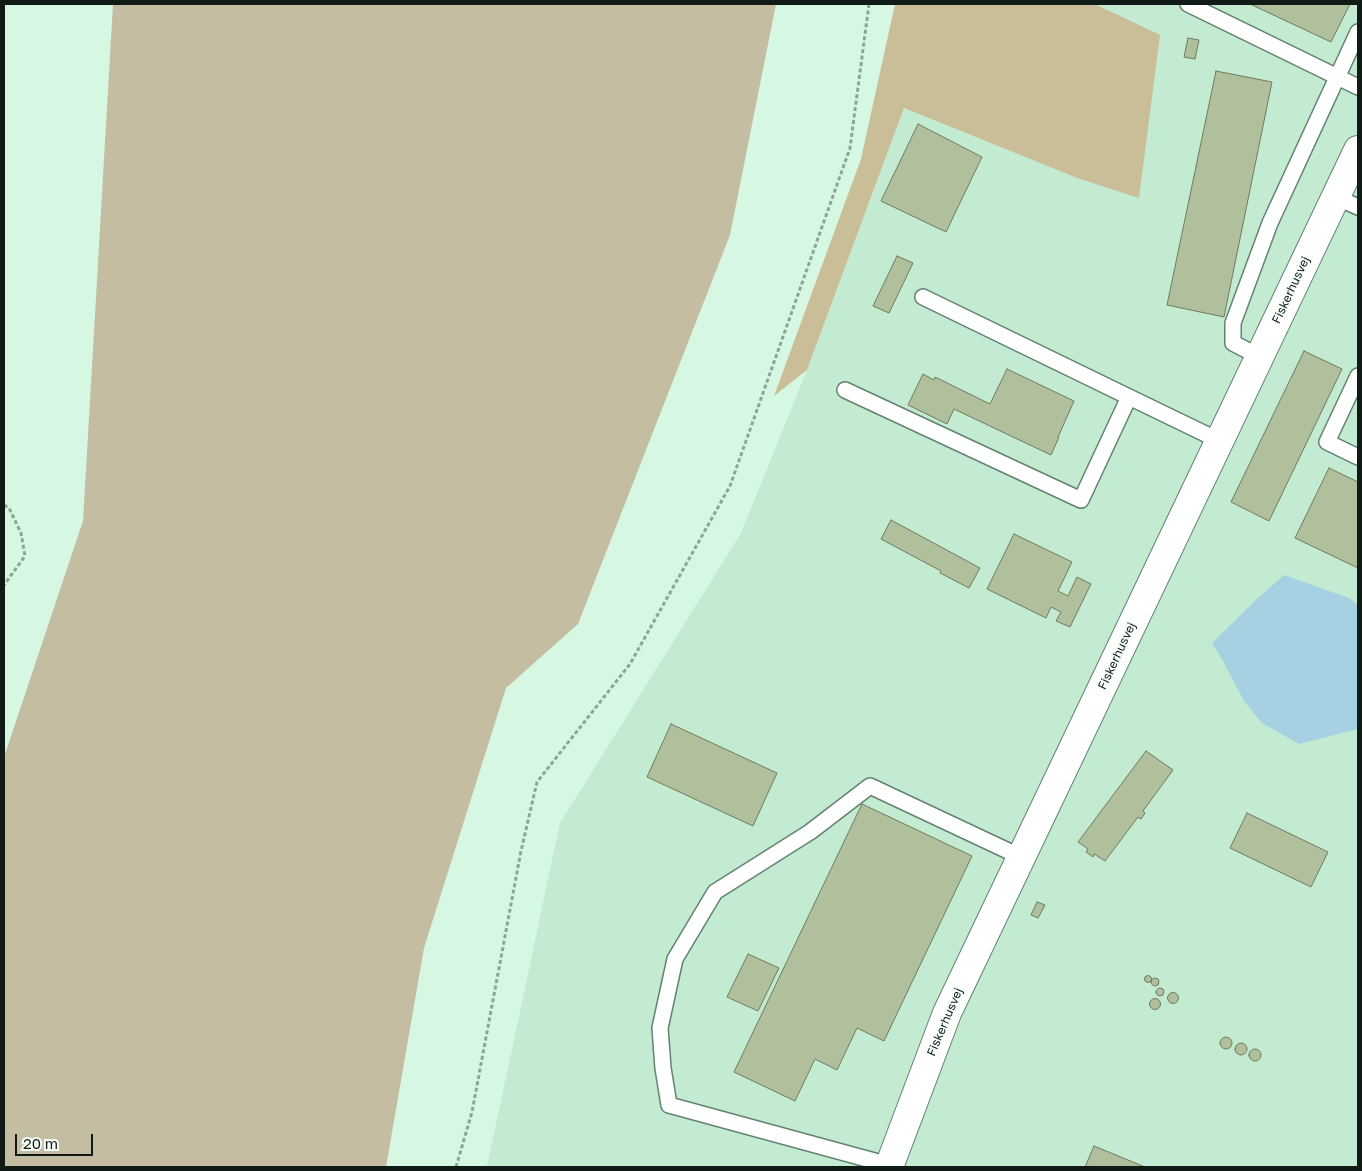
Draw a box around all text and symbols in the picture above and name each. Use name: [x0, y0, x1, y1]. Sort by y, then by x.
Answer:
street label: Fiskerhusvej: [1269, 254, 1313, 326]
street label: Fiskerhusvej: [1095, 620, 1139, 692]
street label: Fiskerhusvej: [924, 986, 966, 1058]
scale bar: [18, 1124, 95, 1156]
text: 20 m: [23, 1134, 58, 1152]

